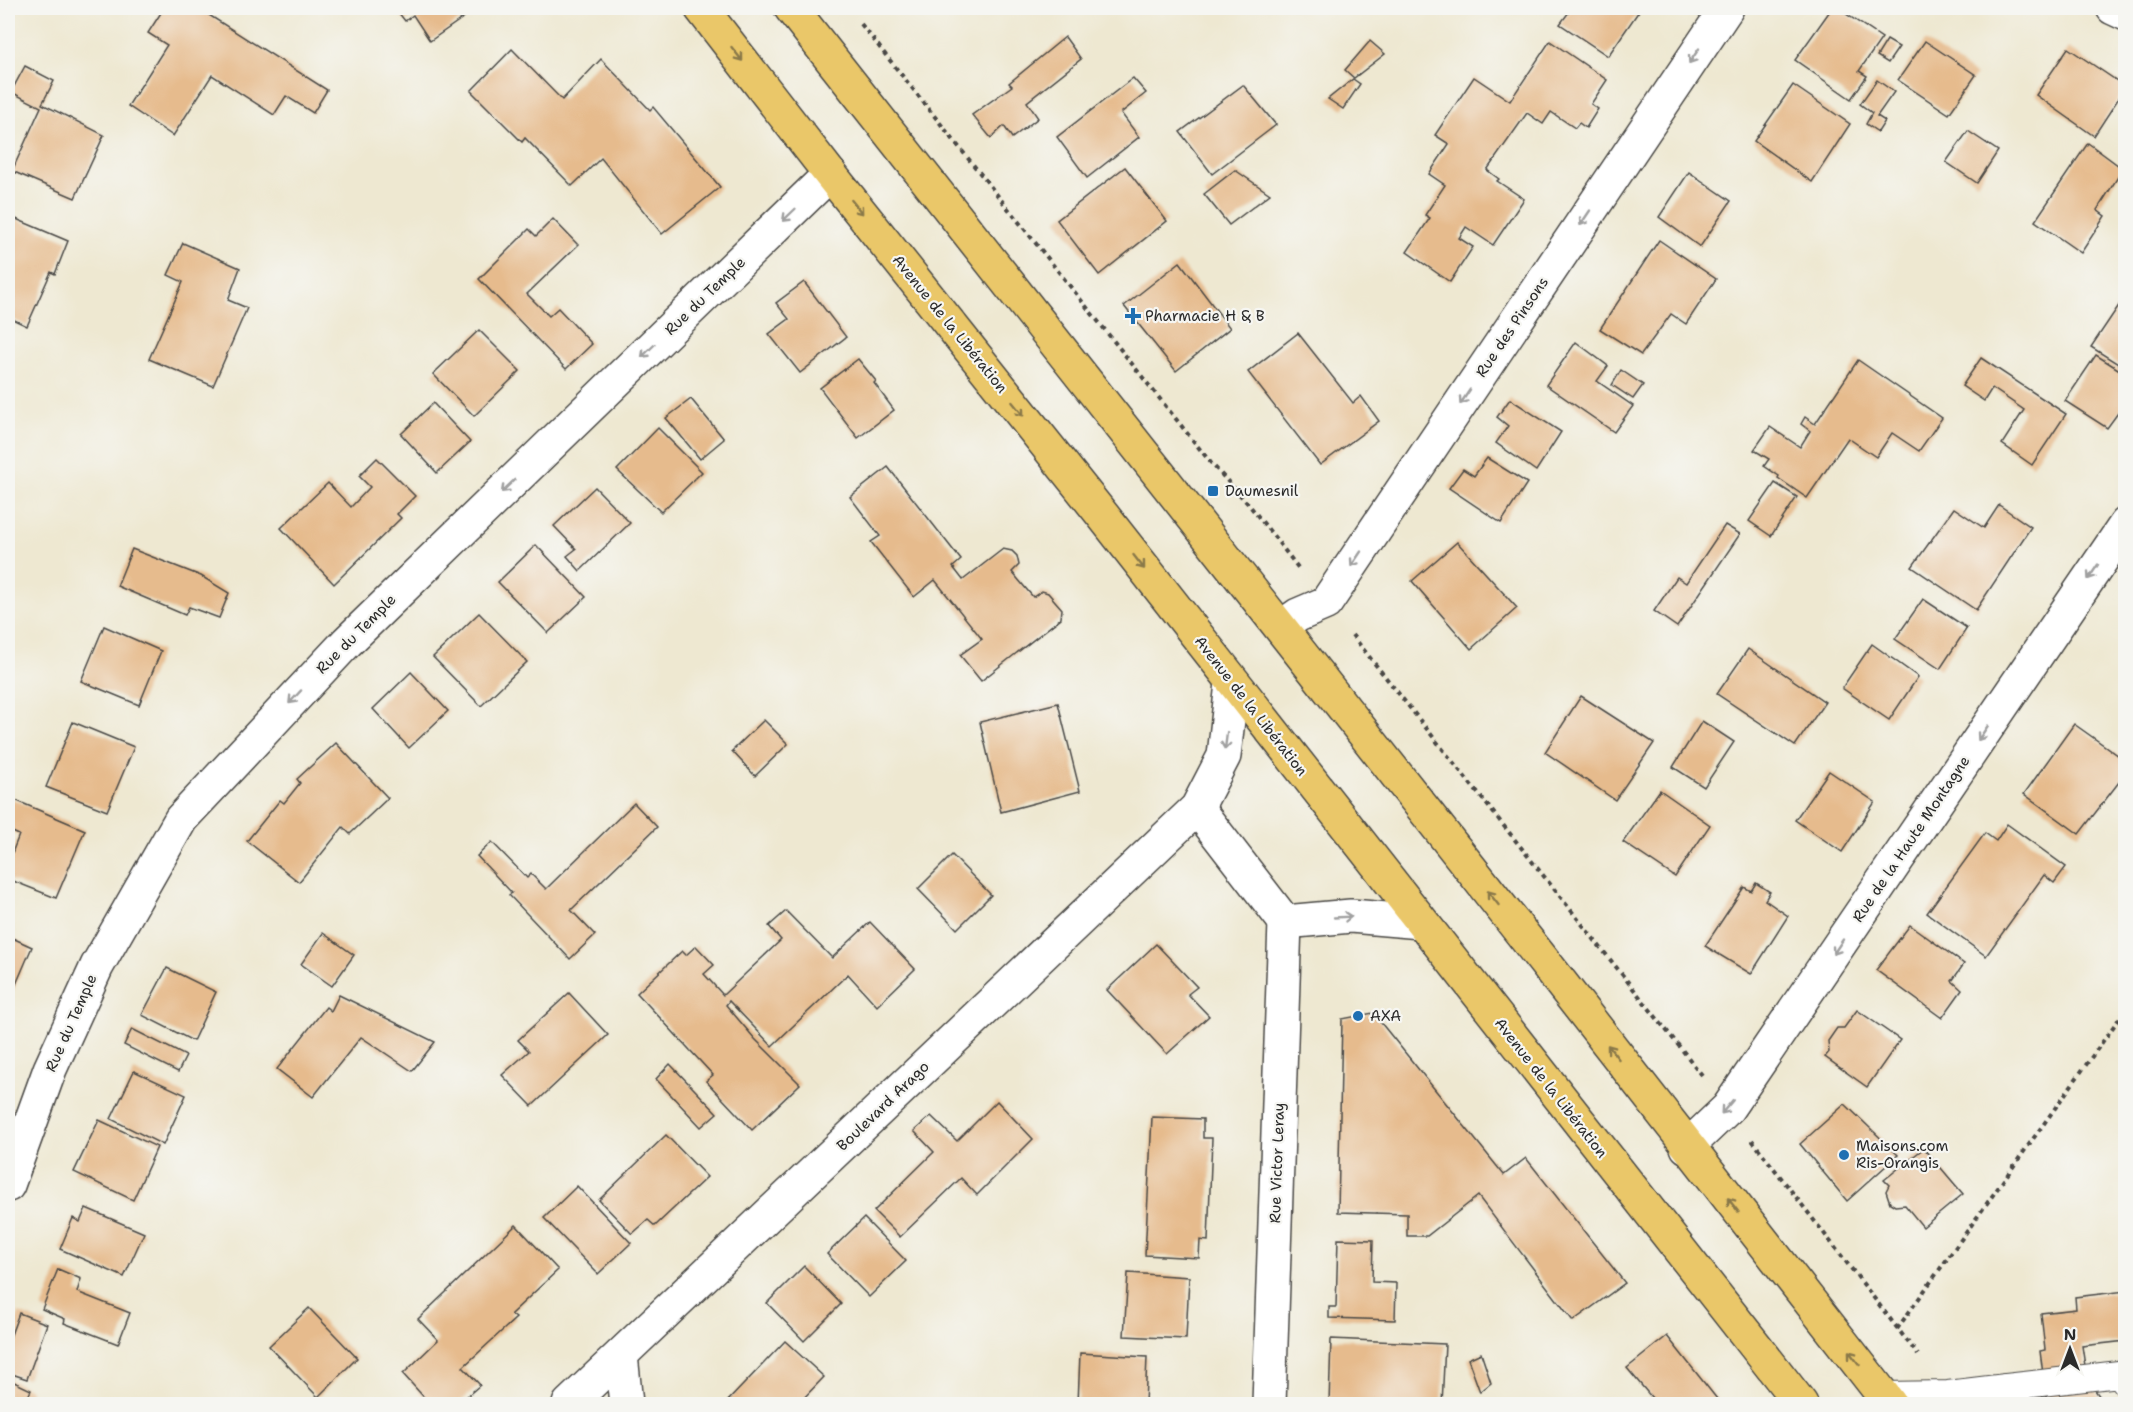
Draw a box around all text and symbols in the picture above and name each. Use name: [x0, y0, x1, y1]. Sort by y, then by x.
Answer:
one-way arrow: [730, 45, 743, 61]
one-way arrow: [1688, 47, 1700, 64]
one-way arrow: [850, 199, 863, 215]
one-way arrow: [781, 208, 796, 223]
one-way arrow: [1579, 209, 1591, 226]
street label: Avenue de la Libération: [888, 251, 1012, 397]
street label: Rue du Temple: [660, 252, 750, 340]
street label: Rue des Pinsons: [1471, 273, 1553, 381]
place label: Pharmacie H & B: [1145, 306, 1265, 326]
marker: Pharmacie H & B: [1126, 309, 1140, 323]
one-way arrow: [641, 343, 656, 358]
one-way arrow: [1458, 388, 1470, 405]
one-way arrow: [1011, 401, 1024, 417]
one-way arrow: [501, 479, 516, 493]
place label: Daumesnil: [1225, 481, 1299, 501]
marker: Daumesnil: [1206, 484, 1220, 498]
one-way arrow: [1350, 550, 1362, 567]
one-way arrow: [1132, 553, 1145, 569]
one-way arrow: [2086, 564, 2099, 581]
street label: Rue du Temple: [312, 590, 400, 678]
street label: Avenue de la Libération: [1190, 632, 1312, 780]
one-way arrow: [288, 689, 302, 704]
one-way arrow: [1977, 725, 1989, 741]
one-way arrow: [1220, 731, 1231, 750]
street label: Rue de la Haute Montagne: [1848, 752, 1974, 926]
one-way arrow: [1486, 890, 1499, 906]
one-way arrow: [1333, 911, 1353, 922]
one-way arrow: [1832, 938, 1844, 954]
street label: Rue du Temple: [40, 971, 102, 1075]
place label: AXA: [1370, 1006, 1401, 1026]
marker: AXA: [1351, 1009, 1365, 1023]
street label: Avenue de la Libération: [1490, 1014, 1612, 1162]
one-way arrow: [1606, 1044, 1619, 1060]
street label: Boulevard Arago: [832, 1057, 934, 1155]
one-way arrow: [1720, 1099, 1734, 1114]
street label: Rue Victor Leray: [1265, 1102, 1289, 1224]
place label: Maisons.com Ris-Orangis: [1856, 1136, 1949, 1173]
marker: Maisons.com Ris-Orangis: [1837, 1148, 1851, 1162]
one-way arrow: [1727, 1197, 1740, 1213]
north arrow: [2040, 1319, 2100, 1379]
text: N: [2064, 1324, 2076, 1345]
one-way arrow: [1847, 1351, 1860, 1367]

